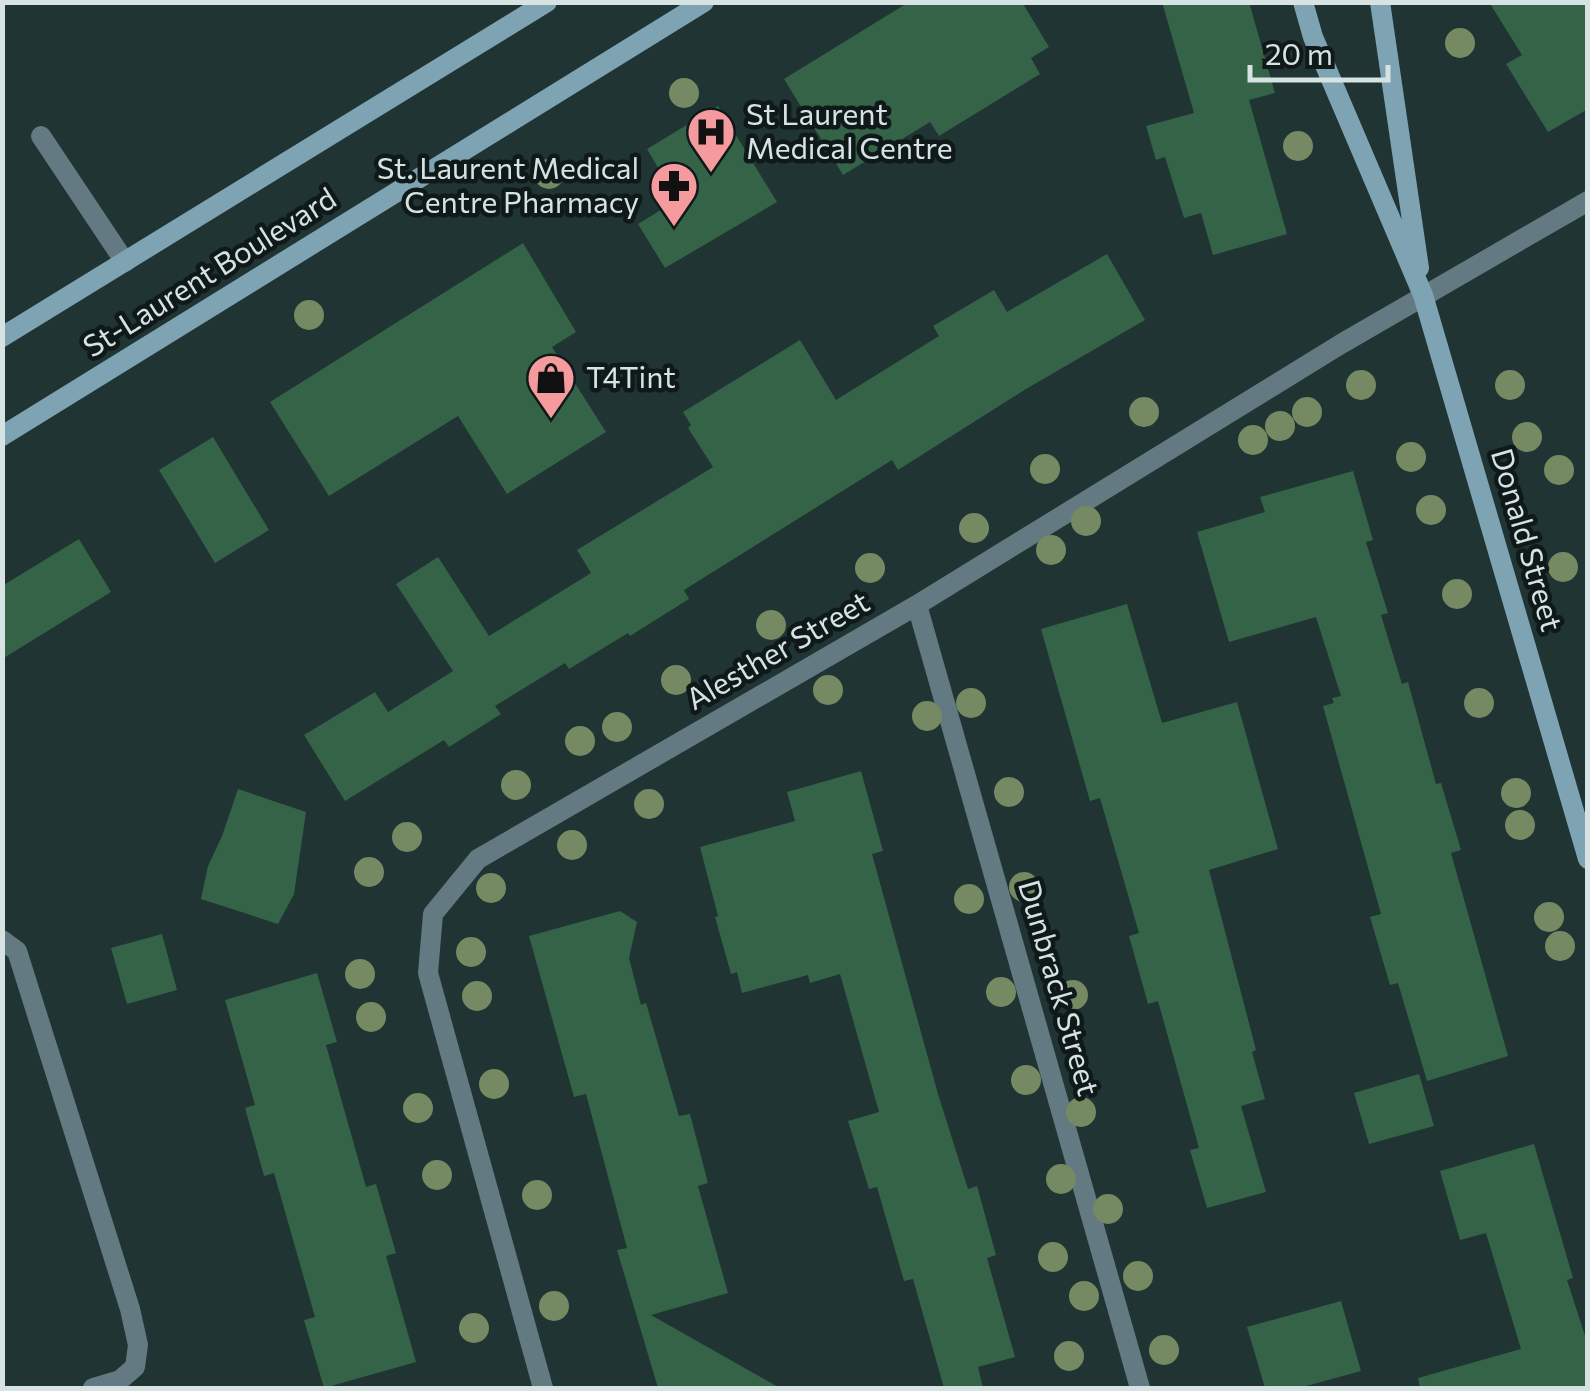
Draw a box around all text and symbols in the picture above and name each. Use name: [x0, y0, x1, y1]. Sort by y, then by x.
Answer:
scale bar: [1250, 20, 1388, 82]
text: 20 m: [1265, 34, 1333, 71]
place label: St Laurent Medical Centre: [746, 94, 953, 165]
hospital icon: St Laurent Medical Centre: [685, 106, 737, 174]
place label: St. Laurent Medical Centre Pharmacy: [377, 148, 639, 219]
pharmacy icon: St. Laurent Medical Centre Pharmacy: [648, 160, 700, 228]
street label: St-Laurent Boulevard: [75, 178, 342, 364]
shop icon: T4Tint: [525, 352, 577, 420]
place label: T4Tint: [586, 357, 676, 394]
street label: Donald Street: [1485, 444, 1572, 635]
street label: Alesther Street: [678, 581, 875, 716]
street label: Dunbrack Street: [1012, 875, 1109, 1099]

